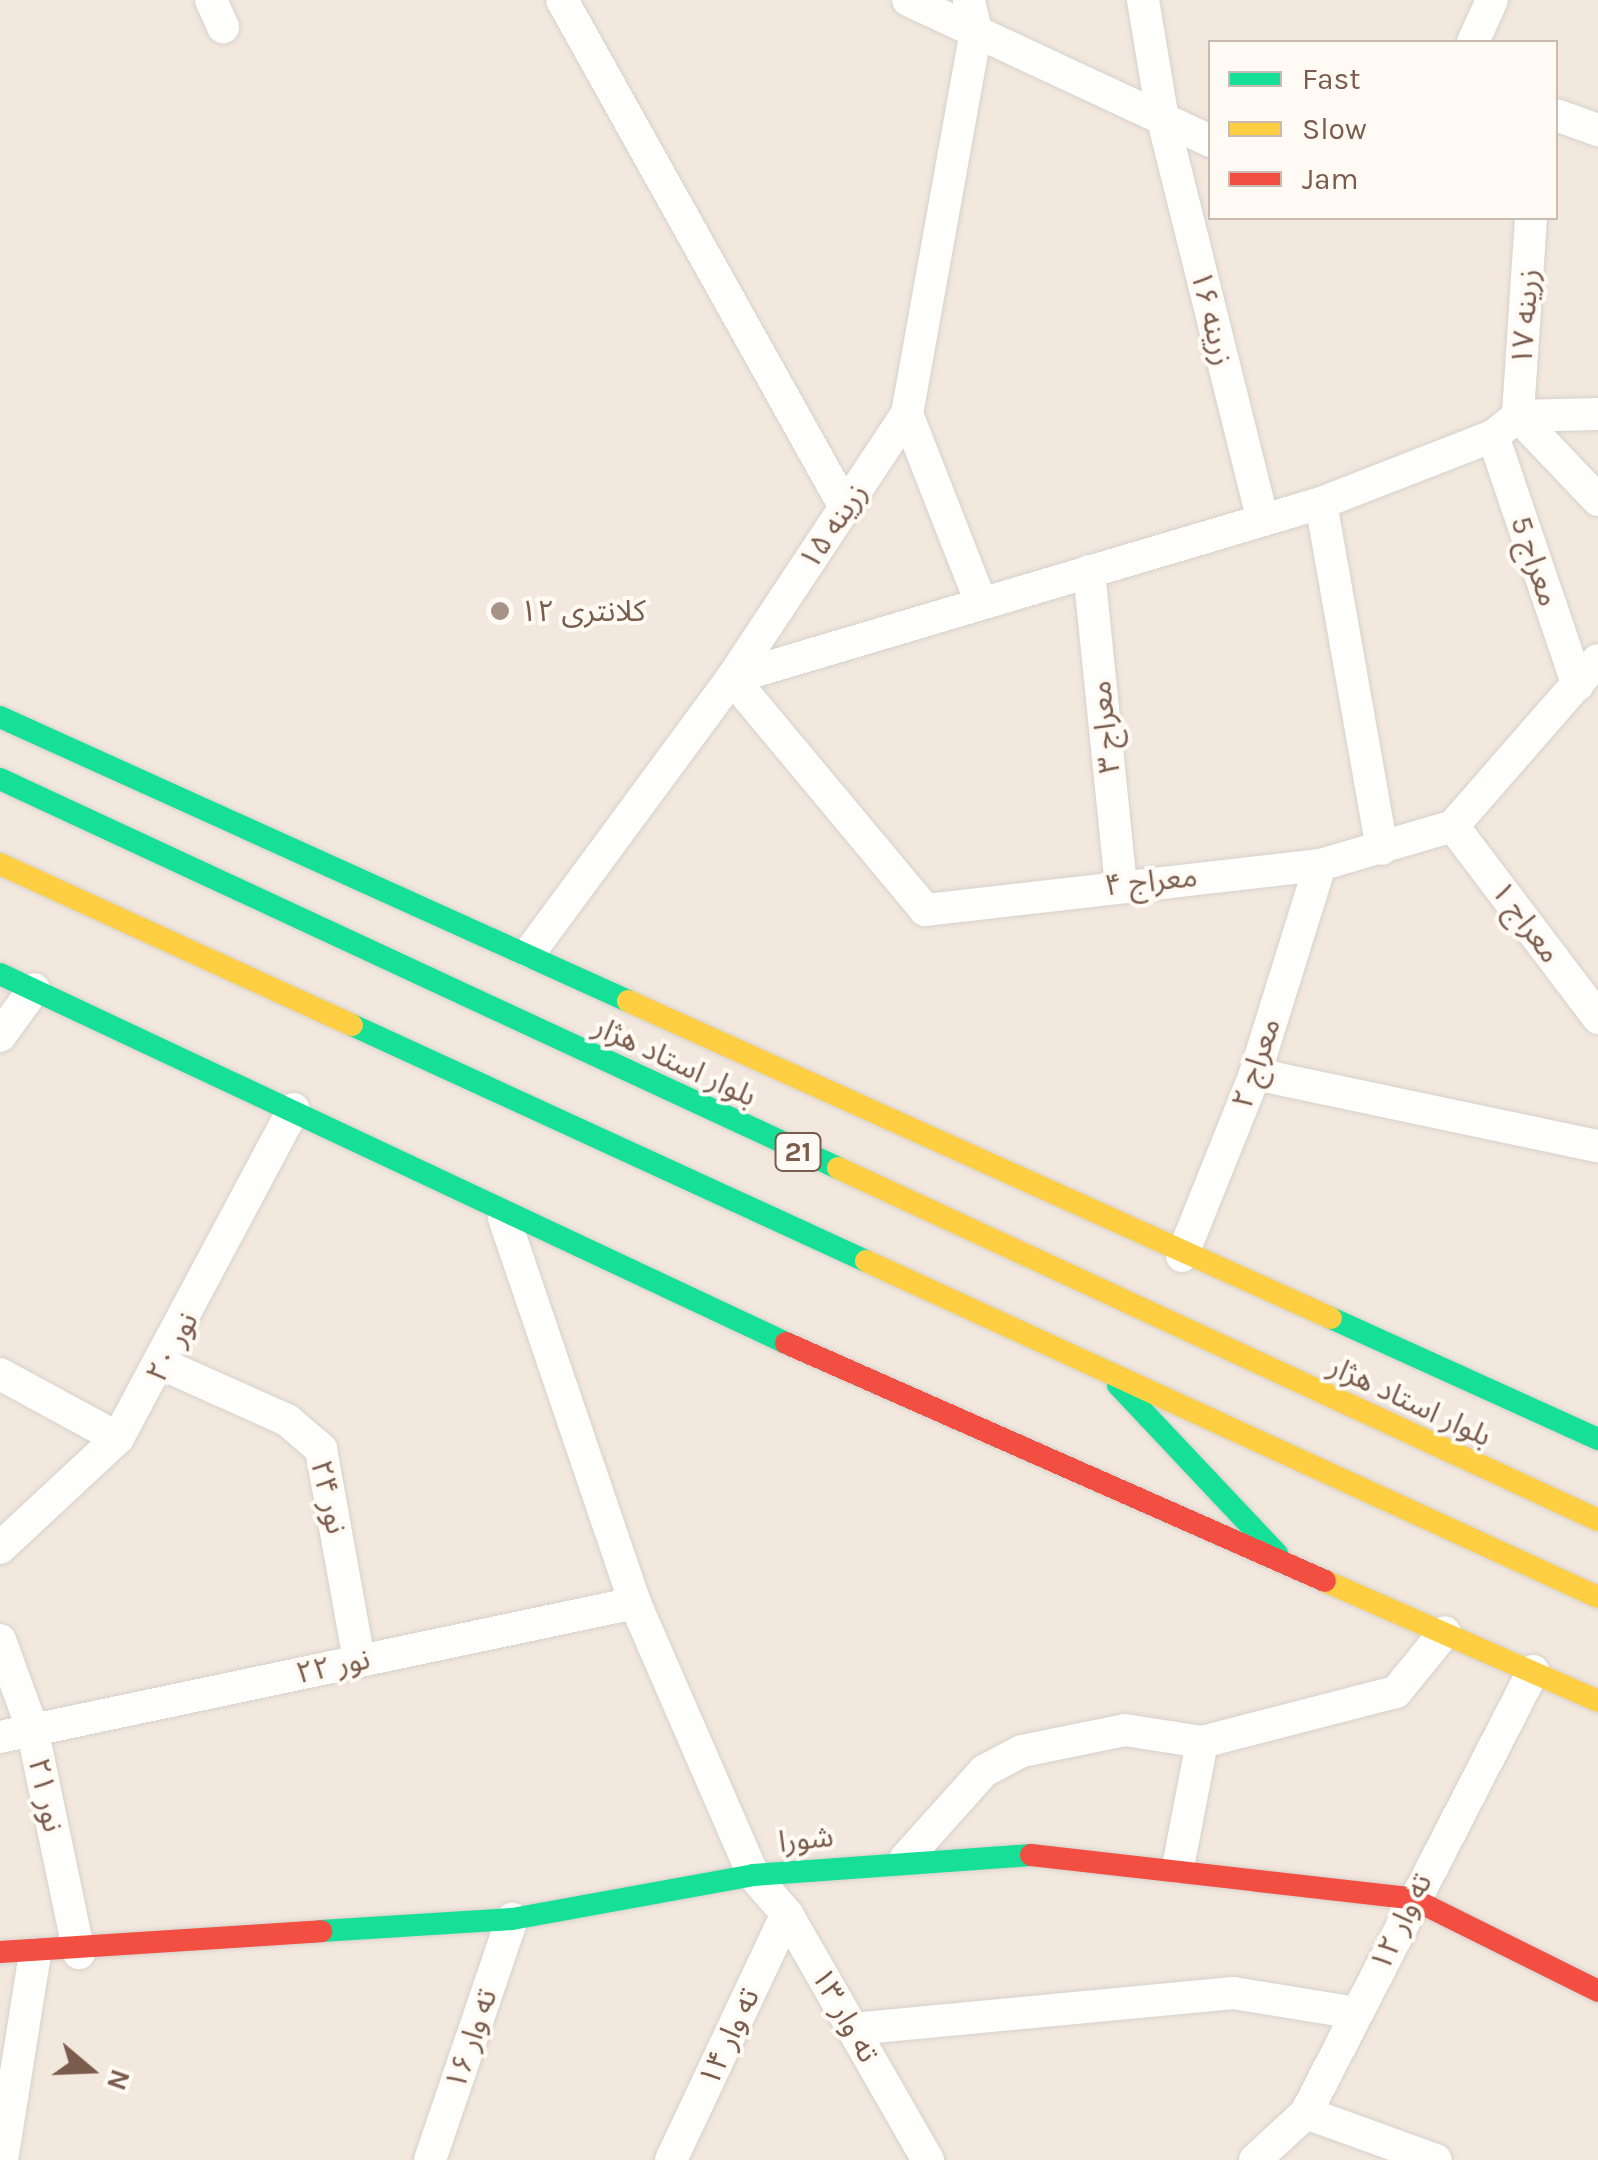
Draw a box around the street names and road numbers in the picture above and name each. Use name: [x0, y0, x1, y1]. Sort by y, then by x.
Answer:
street label: زرینه ۱۶: [1183, 267, 1241, 369]
street label: زرینه ۱۷: [1504, 268, 1546, 366]
street label: زرینه ۱۵: [791, 476, 875, 576]
street label: معراج 5: [1503, 511, 1567, 611]
street label: معراج ۳: [1082, 679, 1128, 775]
street label: معراج ۴: [1103, 858, 1199, 904]
street label: معراج ۱: [1484, 874, 1568, 970]
street label: بلوار استاد هژار: [588, 1008, 762, 1114]
street label: معراج ۲: [1224, 1013, 1288, 1113]
road number: 21: [773, 1129, 823, 1175]
street label: نور ۲۰: [138, 1306, 206, 1388]
street label: بلوار استاد هژار: [1323, 1348, 1497, 1454]
street label: نور ۲۴: [303, 1457, 355, 1537]
street label: نور ۲۲: [293, 1641, 373, 1691]
street label: نور ۲۱: [21, 1755, 71, 1835]
street label: شورا: [777, 1818, 835, 1860]
street label: ته وار ۱۲: [1362, 1868, 1440, 1976]
street label: ته وار ۱۳: [803, 1961, 887, 2069]
street label: ته وار ۱۴: [691, 1982, 767, 2092]
street label: ته وار ۱۶: [437, 1984, 505, 2094]

